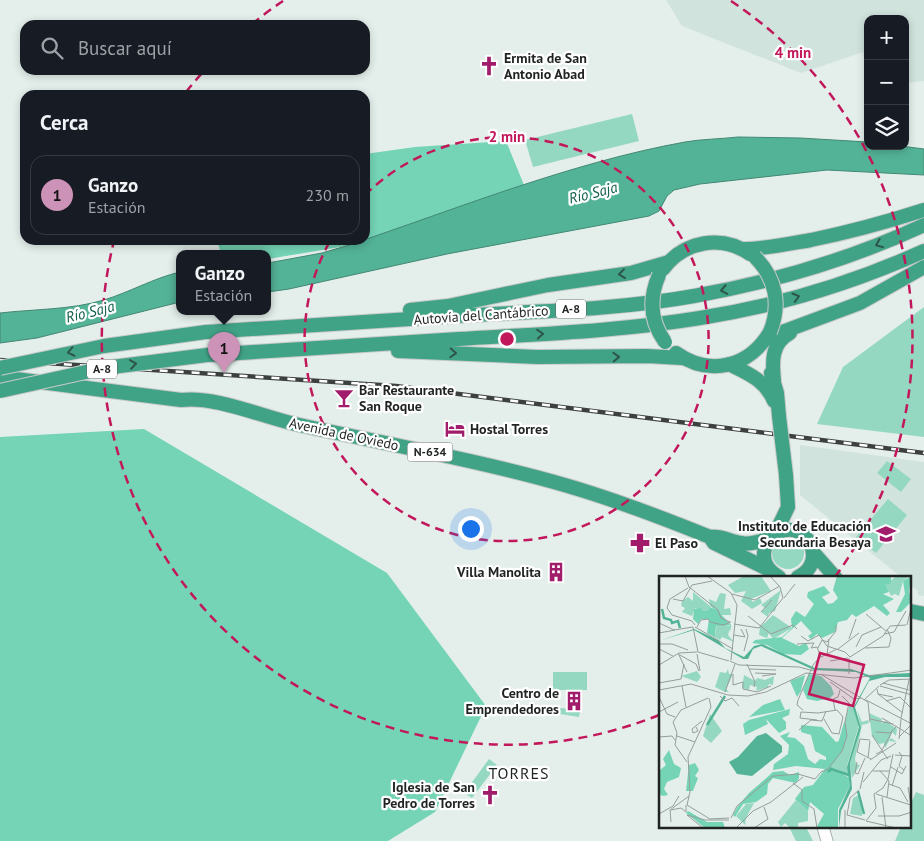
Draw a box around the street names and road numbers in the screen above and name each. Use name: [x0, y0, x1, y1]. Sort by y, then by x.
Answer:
road number: A-8: [556, 300, 586, 318]
street label: Autovía del Cantábrico: [413, 301, 549, 329]
road number: A-8: [87, 359, 117, 378]
street label: Avenida de Oviedo: [288, 414, 400, 454]
road number: N-634: [408, 442, 452, 462]

